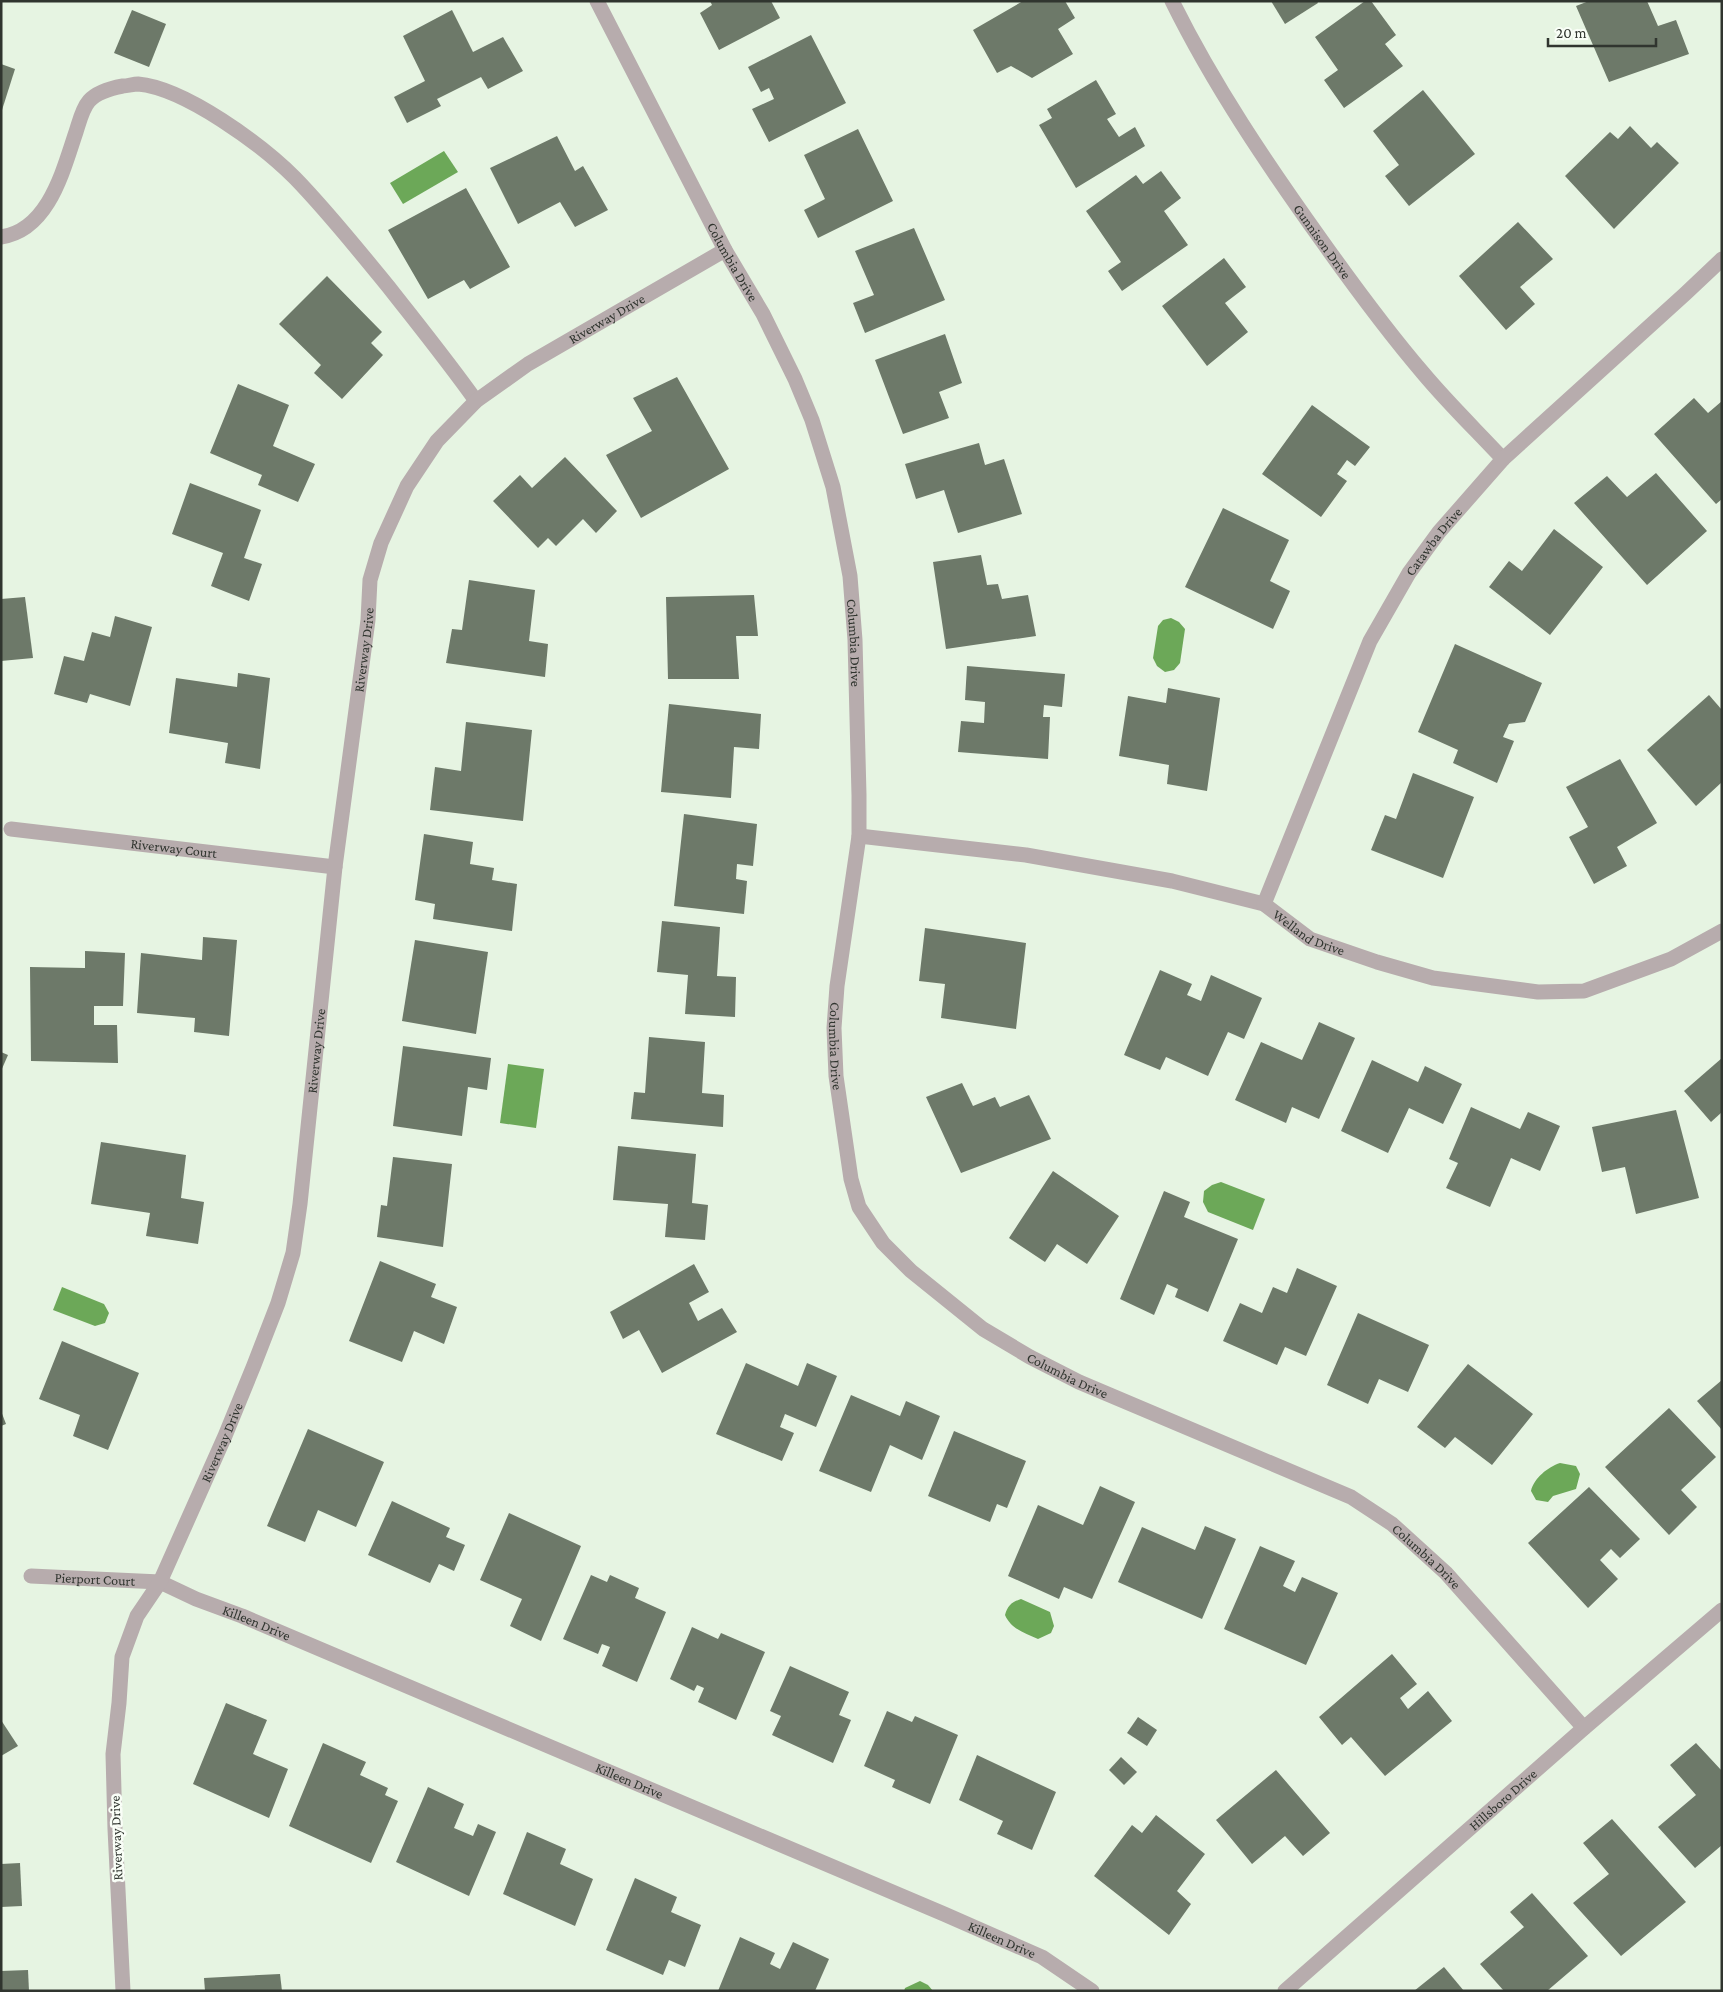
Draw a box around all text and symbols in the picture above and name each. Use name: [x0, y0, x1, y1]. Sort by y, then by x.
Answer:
scale bar: [1548, 15, 1656, 47]
text: 20 m: [1556, 25, 1587, 41]
street label: Gunnison Drive: [1290, 201, 1355, 282]
street label: Columbia Drive: [704, 220, 762, 304]
street label: Riverway Drive: [566, 290, 647, 347]
street label: Catawba Drive: [1402, 504, 1465, 579]
street label: Columbia Drive: [844, 598, 864, 687]
street label: Riverway Drive: [350, 607, 377, 693]
street label: Riverway Court: [130, 835, 218, 861]
street label: Welland Drive: [1270, 906, 1347, 958]
street label: Columbia Drive: [826, 1001, 846, 1091]
street label: Riverway Drive: [304, 1008, 328, 1094]
street label: Columbia Drive: [1024, 1349, 1110, 1401]
street label: Riverway Drive: [197, 1400, 246, 1485]
street label: Columbia Drive: [1389, 1520, 1464, 1592]
street label: Pierport Court: [54, 1569, 136, 1589]
street label: Killeen Drive: [220, 1602, 293, 1644]
street label: Killeen Drive: [593, 1759, 666, 1802]
street label: Hillsboro Drive: [1466, 1766, 1540, 1833]
street label: Riverway Drive: [107, 1795, 125, 1881]
street label: Killeen Drive: [966, 1918, 1038, 1961]

